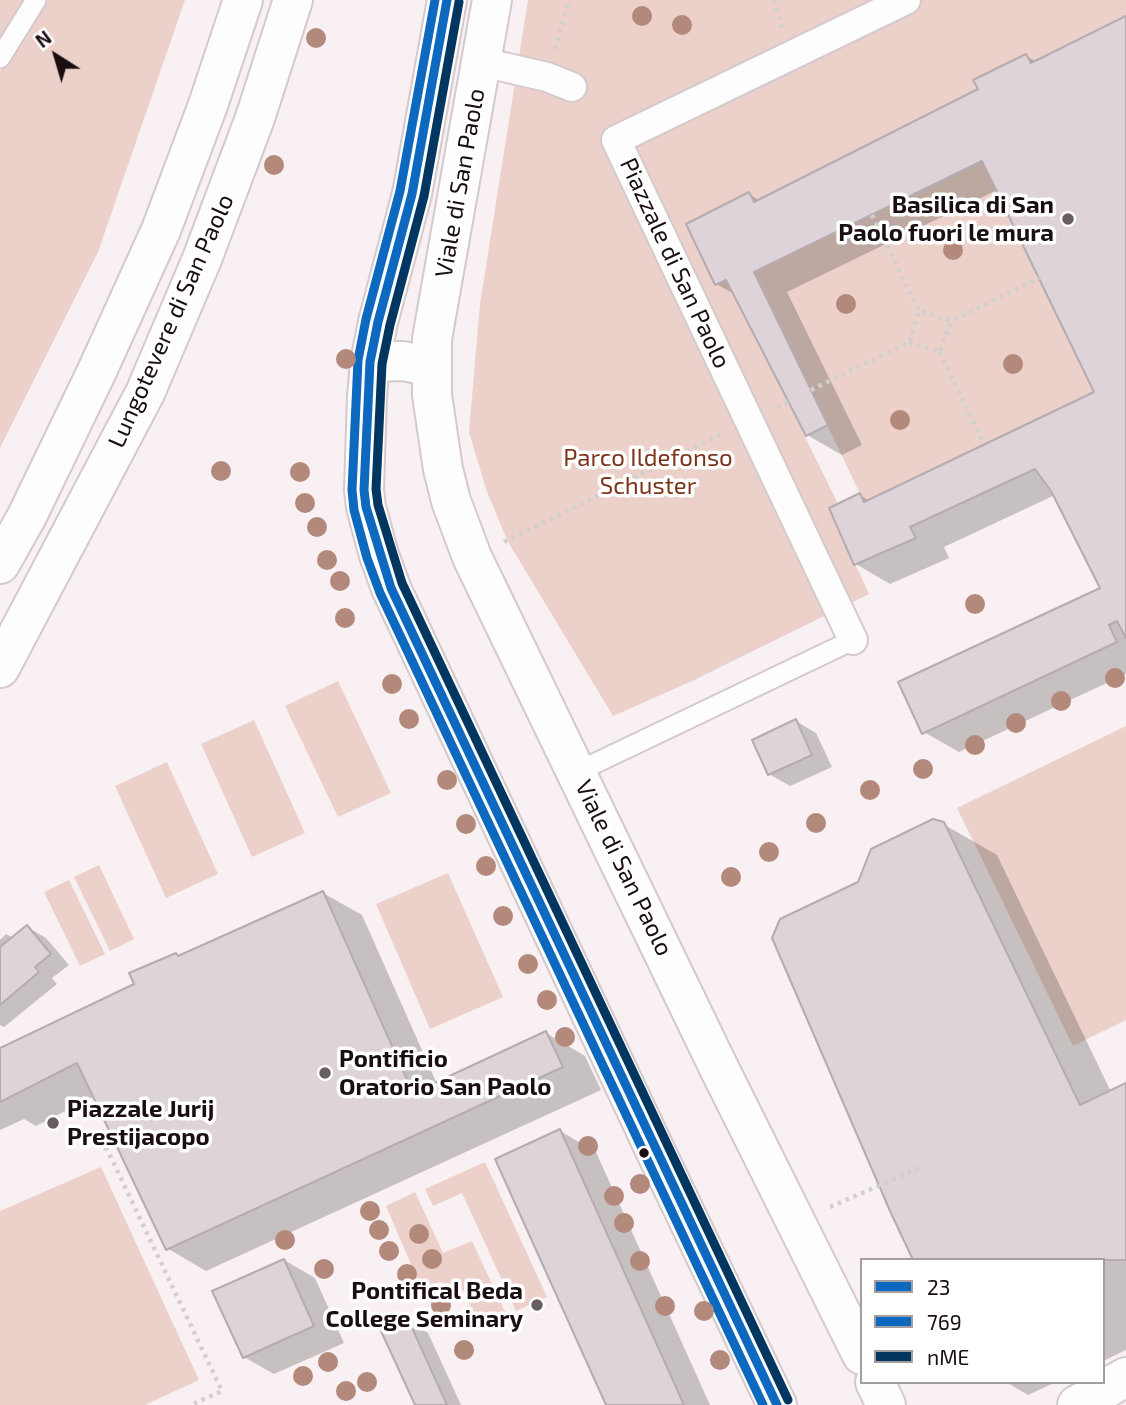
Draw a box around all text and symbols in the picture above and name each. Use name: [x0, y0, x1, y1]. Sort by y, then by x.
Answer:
north arrow: [21, 21, 91, 91]
text: N: [31, 26, 55, 52]
street label: Viale di San Paolo: [429, 86, 491, 280]
street label: Piazzale di San Paolo: [614, 153, 736, 373]
street label: Lungotevere di San Paolo: [102, 190, 240, 452]
place label: Basilica di San Paolo fuori le mura: [838, 191, 1054, 247]
marker: Basilica di San Paolo fuori le mura: [1060, 211, 1076, 227]
park label: Parco Ildefonso Schuster: [563, 444, 733, 500]
street label: Viale di San Paolo: [569, 776, 679, 960]
place label: Pontificio Oratorio San Paolo: [339, 1045, 552, 1101]
marker: Pontificio Oratorio San Paolo: [317, 1065, 333, 1081]
place label: Piazzale Jurij Prestijacopo: [67, 1095, 214, 1151]
marker: Piazzale Jurij Prestijacopo: [45, 1115, 61, 1131]
unlabelled marker: [637, 1146, 651, 1160]
legend: [860, 1258, 1105, 1384]
text: 23: [927, 1274, 950, 1299]
place label: Pontifical Beda College Seminary: [326, 1277, 523, 1333]
marker: Pontifical Beda College Seminary: [529, 1297, 545, 1313]
text: 769: [927, 1309, 962, 1334]
text: nME: [927, 1344, 969, 1369]

